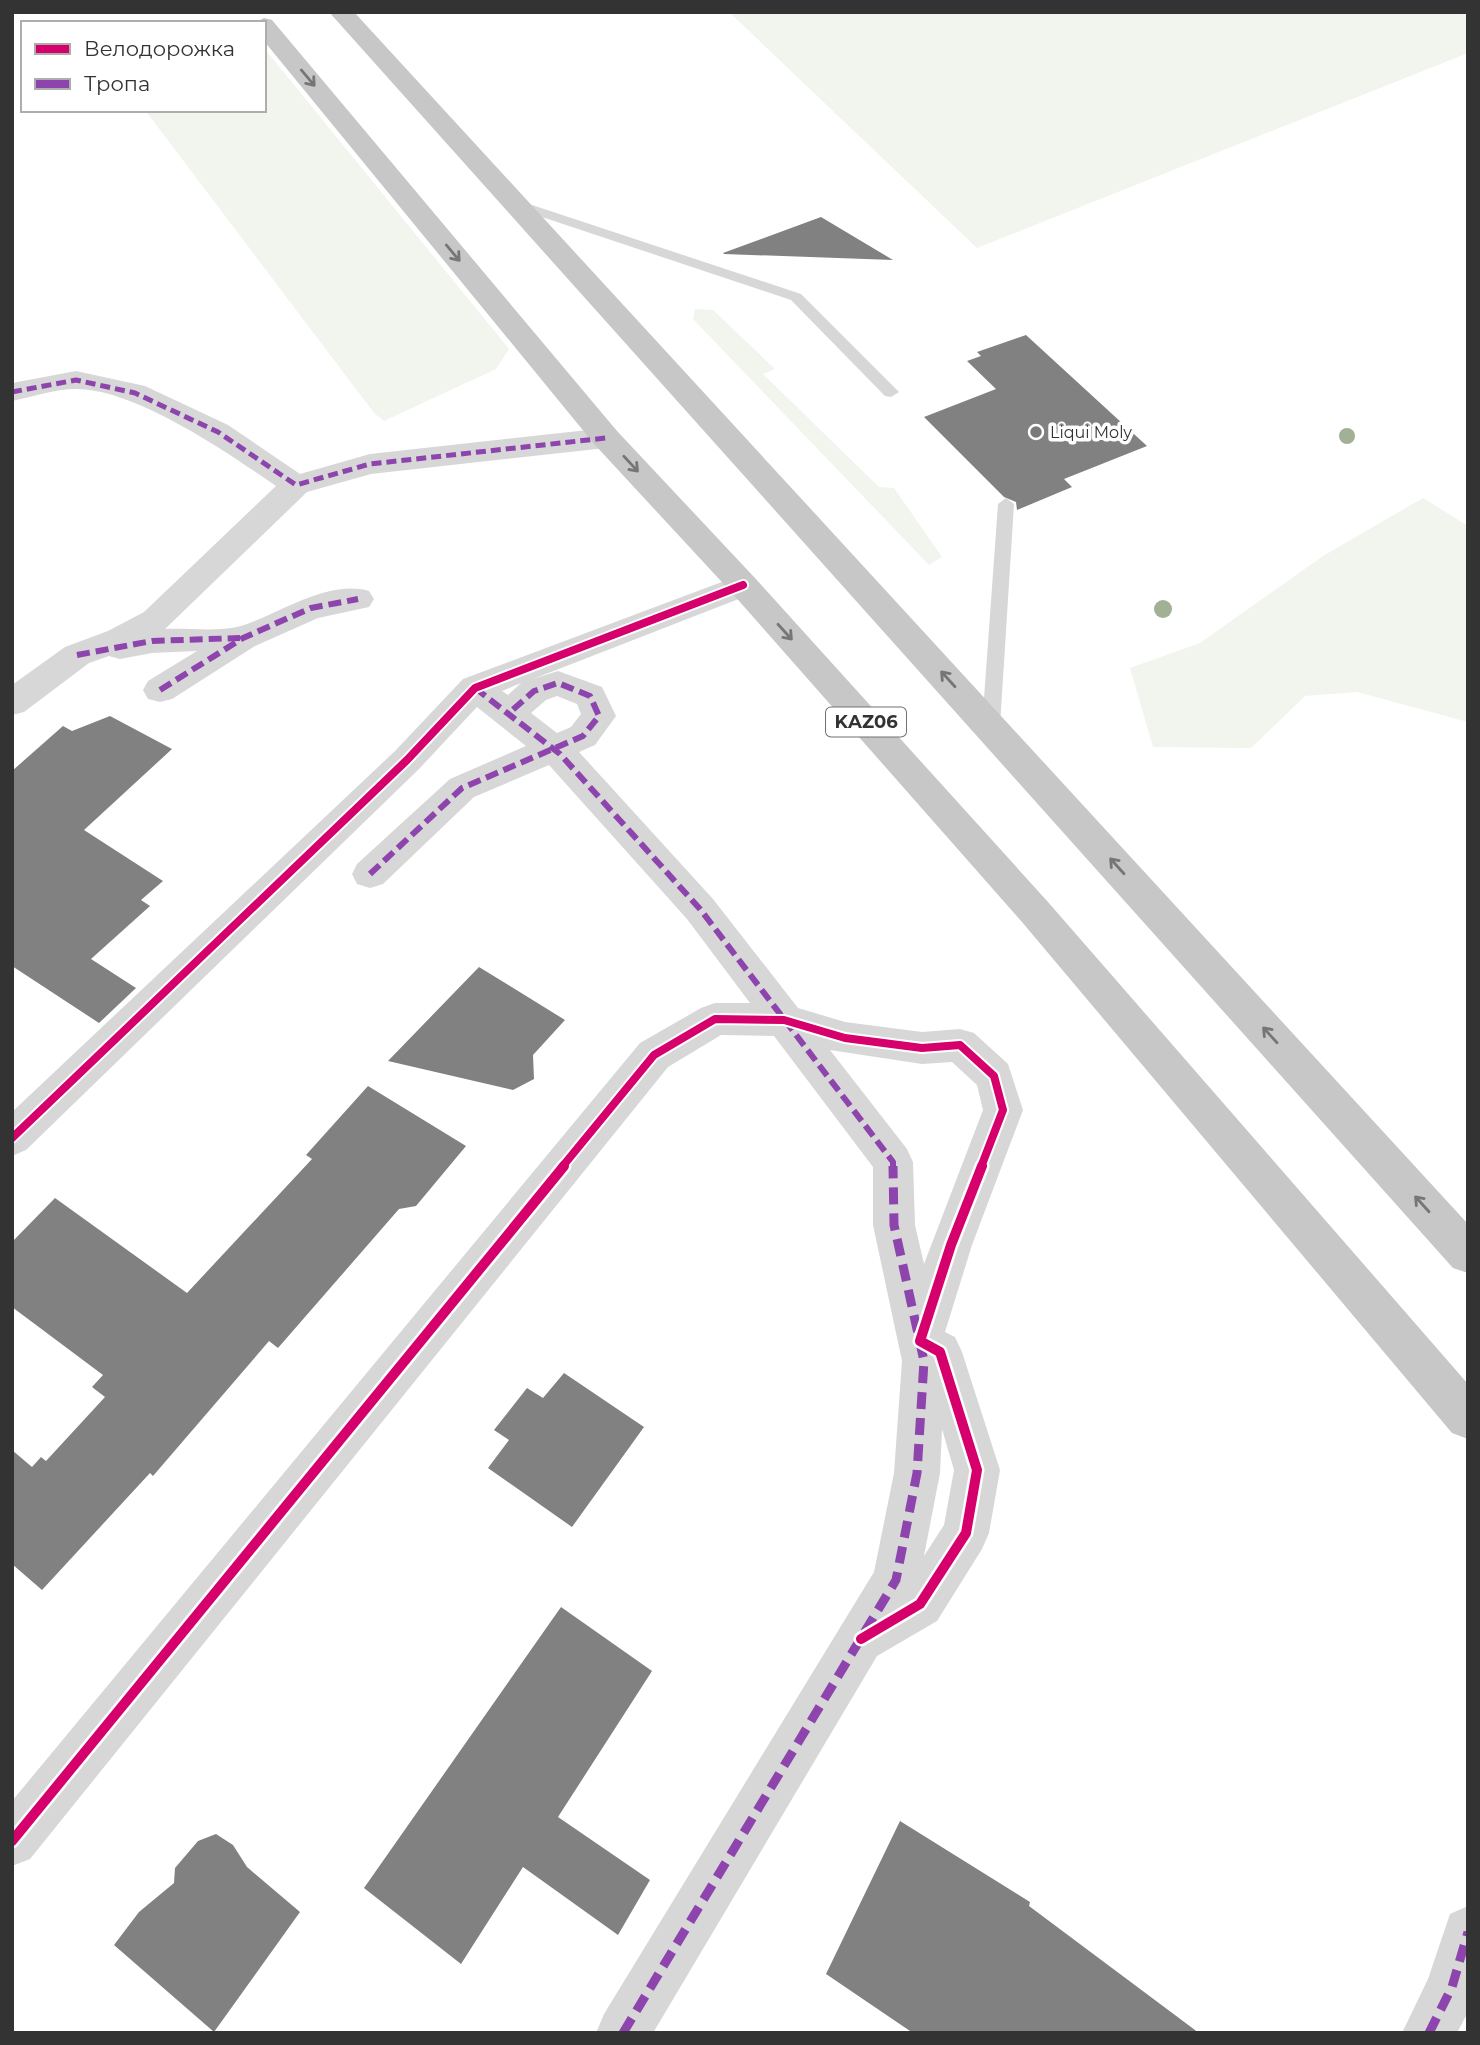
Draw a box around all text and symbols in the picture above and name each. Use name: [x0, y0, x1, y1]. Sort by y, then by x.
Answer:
legend: [21, 21, 266, 112]
text: Велодорожка: [84, 36, 235, 61]
one-way arrow: [300, 68, 316, 86]
text: Тропа: [84, 71, 150, 96]
one-way arrow: [445, 244, 461, 262]
place label: Liqui Moly: [1050, 423, 1132, 442]
marker: Liqui Moly: [1028, 424, 1044, 440]
one-way arrow: [622, 455, 639, 473]
one-way arrow: [777, 622, 793, 640]
one-way arrow: [940, 670, 956, 688]
road number: KАZ06: [826, 708, 906, 736]
one-way arrow: [1109, 857, 1125, 875]
one-way arrow: [1261, 1027, 1278, 1044]
one-way arrow: [1414, 1195, 1430, 1213]

